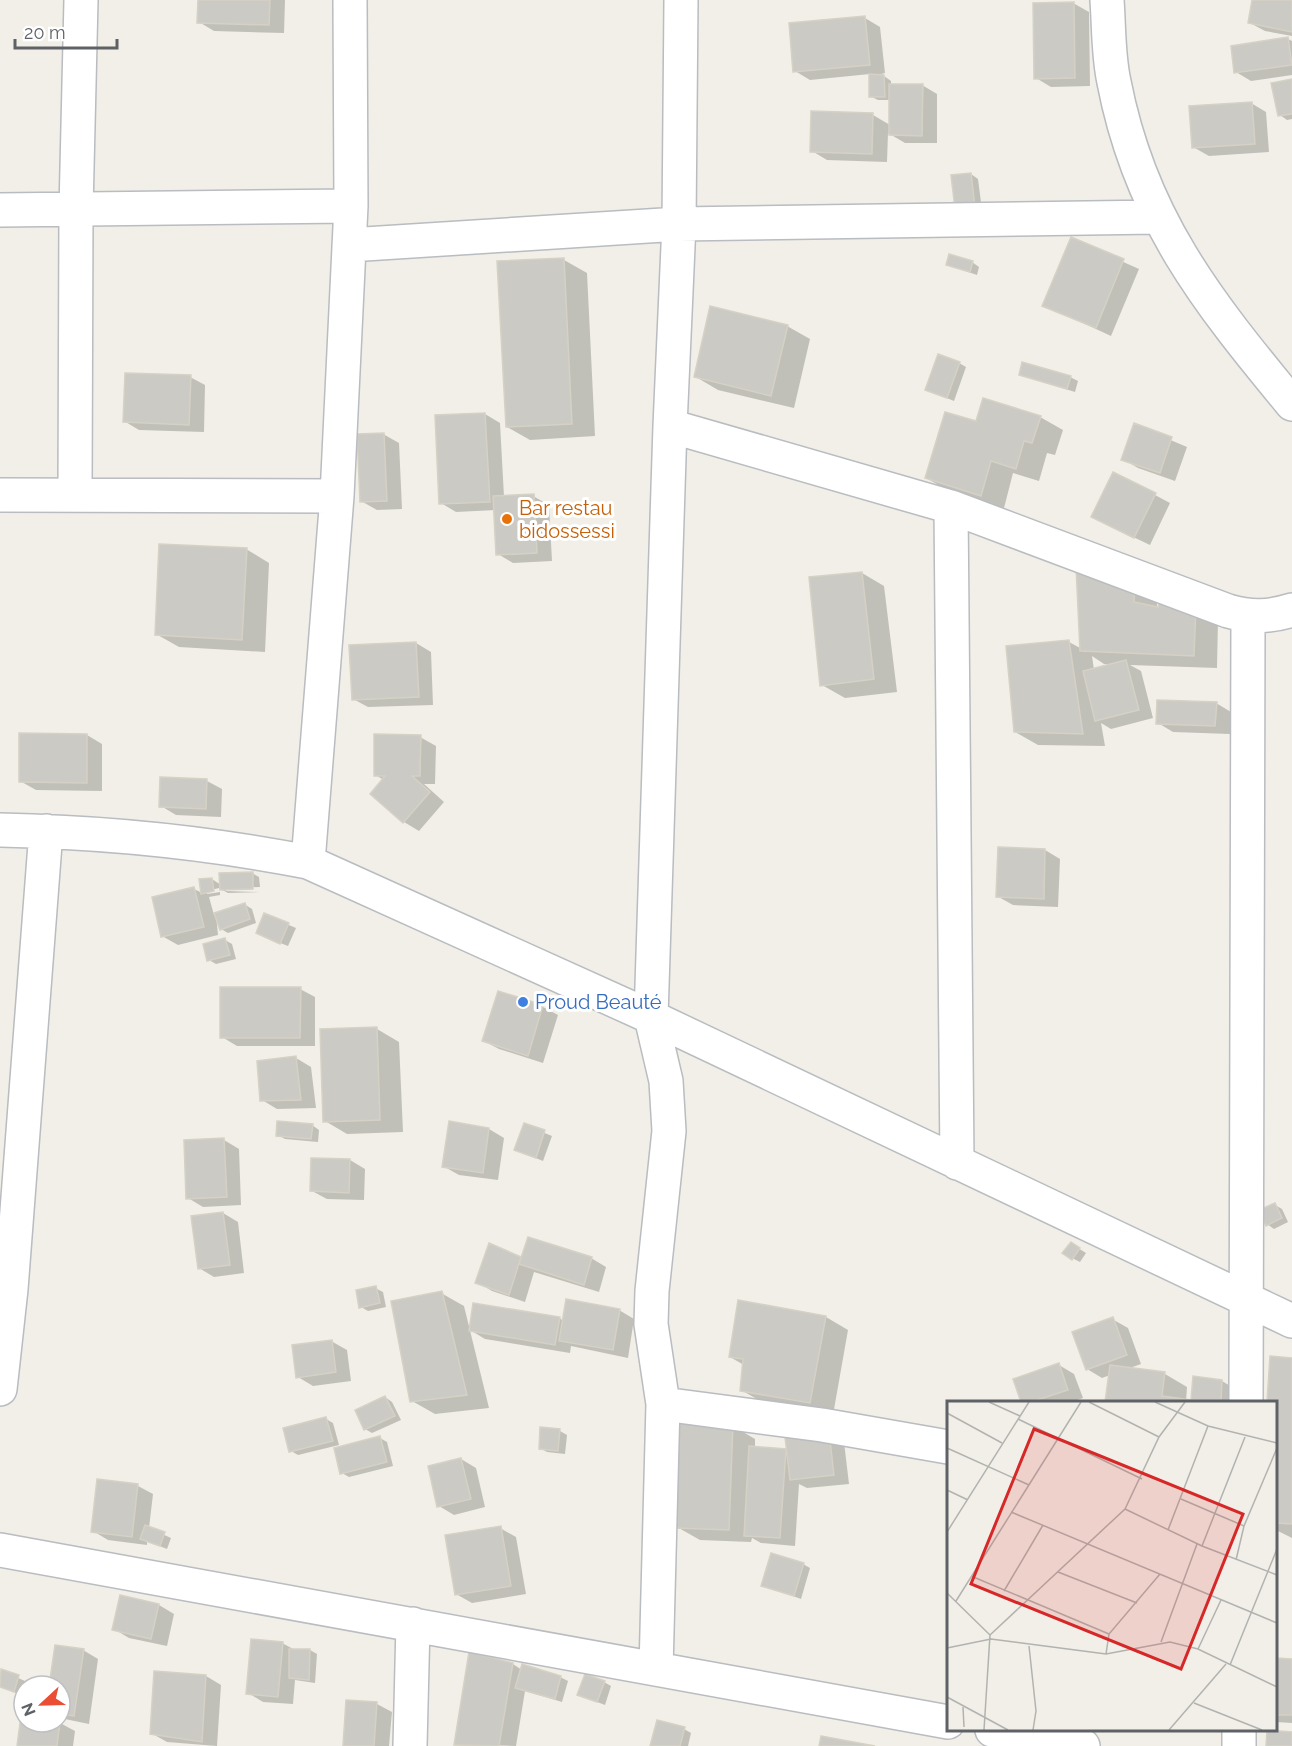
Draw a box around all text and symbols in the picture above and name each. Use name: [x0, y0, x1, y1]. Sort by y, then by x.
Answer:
scale bar: [15, 12, 117, 50]
text: 20 m: [24, 22, 66, 43]
place label: Bar restau bidossessi: [519, 496, 615, 543]
marker: Bar restau bidossessi: [500, 512, 514, 526]
place label: Proud Beauté: [535, 990, 662, 1014]
marker: Proud Beauté: [516, 995, 530, 1009]
inset map: [947, 1401, 1277, 1731]
north arrow: [12, 1674, 72, 1734]
text: N: [17, 1700, 40, 1719]

